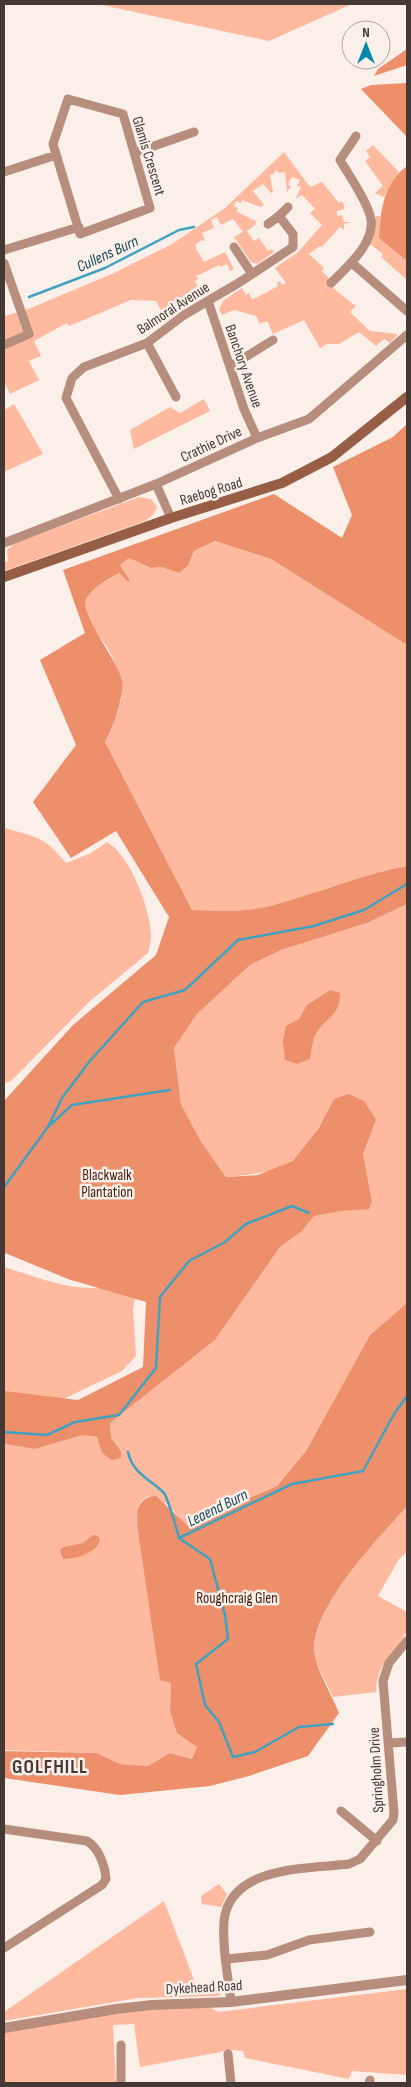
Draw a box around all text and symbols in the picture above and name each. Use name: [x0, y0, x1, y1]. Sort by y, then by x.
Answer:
north arrow: [341, 20, 391, 70]
text: N: [362, 24, 370, 41]
street label: Glamis Crescent: [127, 114, 170, 199]
water label: Cullens Burn: [74, 232, 142, 277]
street label: Balmoral Avenue: [133, 278, 213, 339]
street label: Banchory Avenue: [220, 322, 267, 410]
street label: Crathie Drive: [178, 422, 245, 467]
street label: Raebog Road: [178, 473, 245, 510]
park label: Blackwalk Plantation: [81, 1166, 133, 1202]
water label: Leaend Burn: [184, 1485, 251, 1531]
park label: Roughcraig Glen: [196, 1589, 278, 1608]
street label: Springholm Drive: [365, 1727, 388, 1813]
district label: GOLFHILL: [12, 1755, 88, 1779]
street label: Dykehead Road: [165, 1976, 243, 1999]

